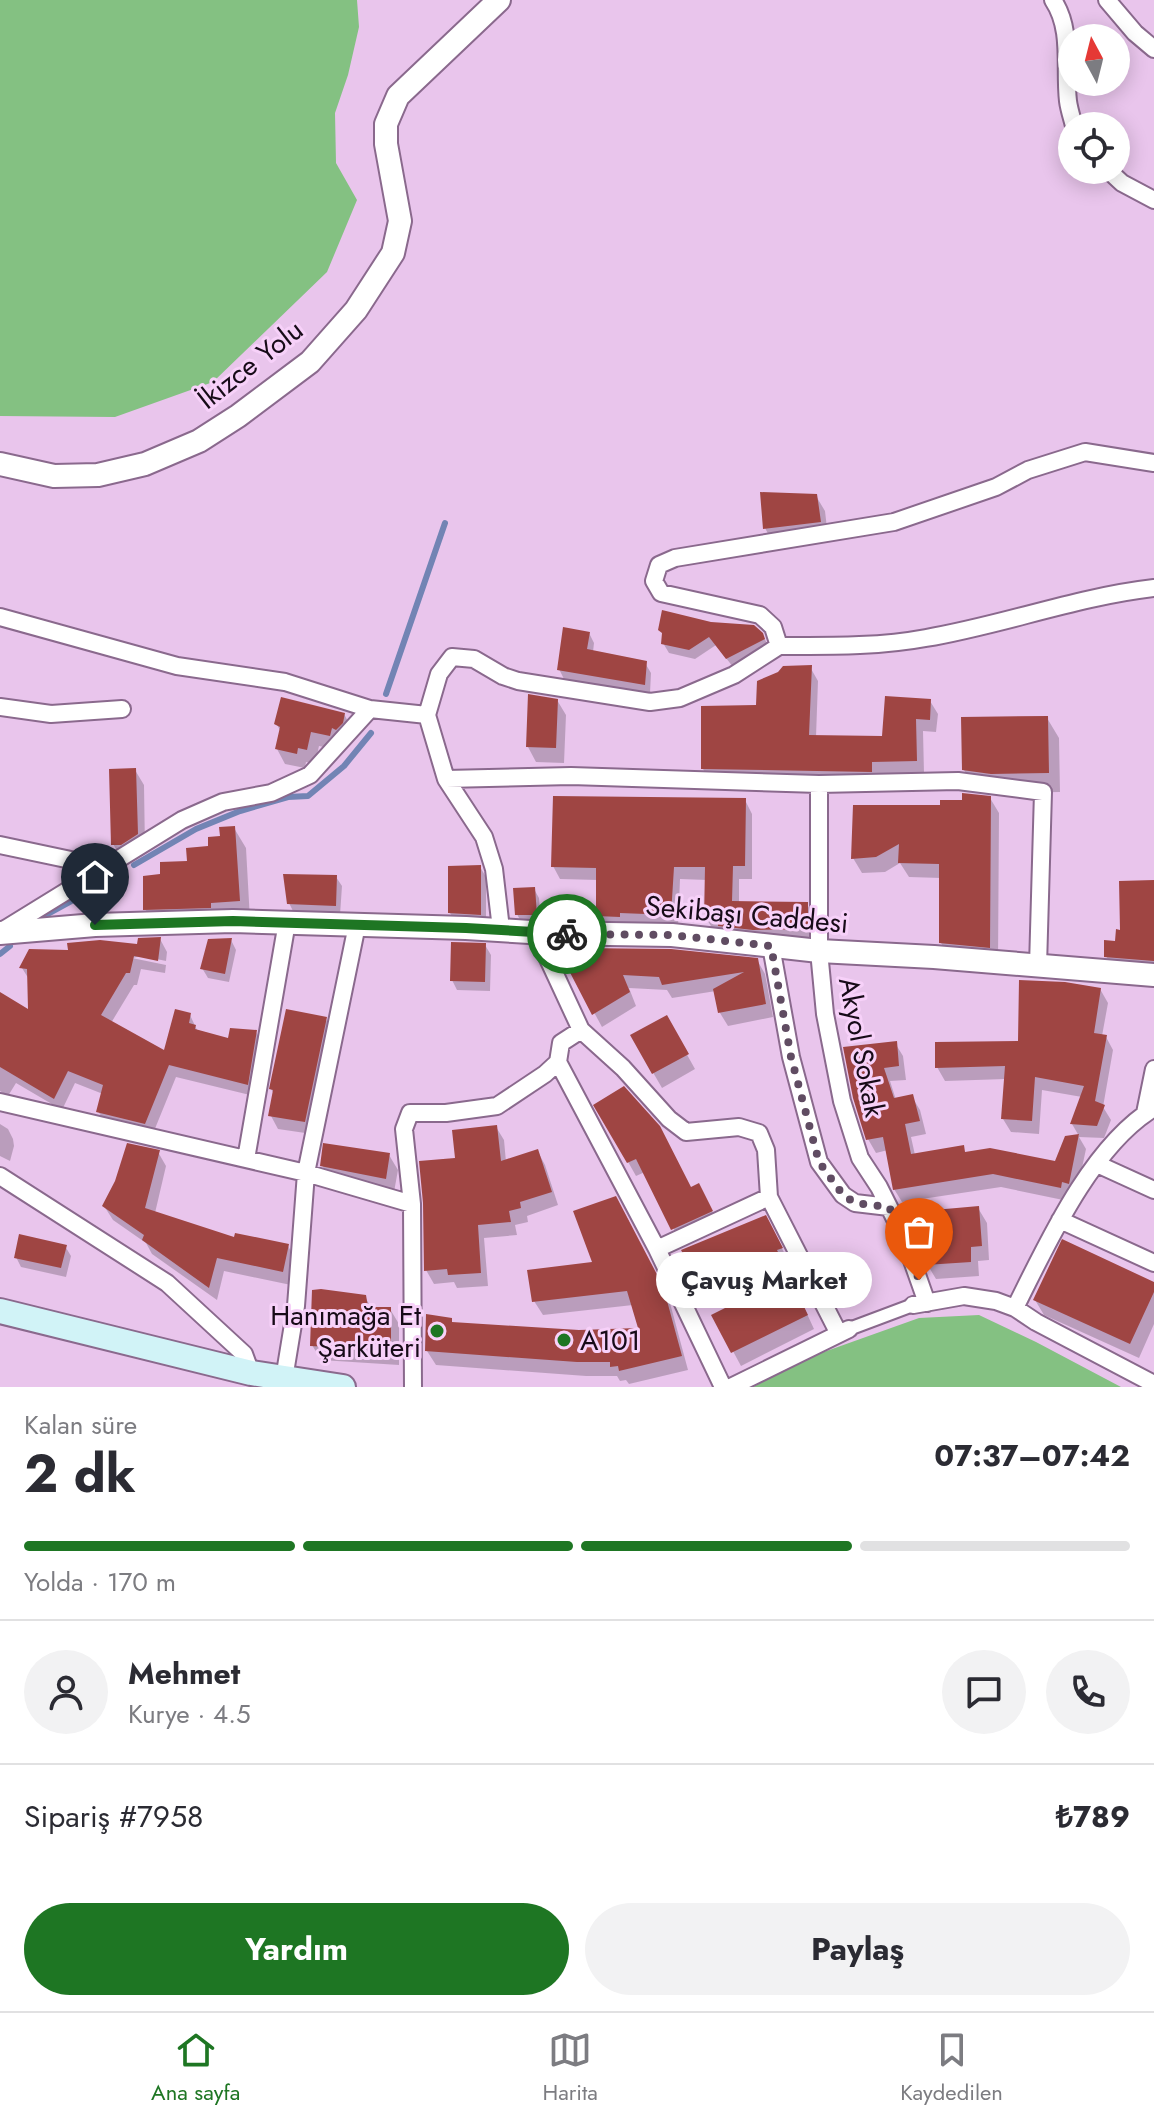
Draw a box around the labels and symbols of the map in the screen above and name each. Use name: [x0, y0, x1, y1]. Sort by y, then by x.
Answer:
north arrow: [1058, 24, 1130, 96]
street label: İkizce Yolu: [189, 310, 312, 419]
pin: [61, 843, 129, 925]
street label: Sekibaşı Caddesi: [644, 885, 850, 944]
courier: [527, 894, 607, 974]
street label: Akyol Sokak: [828, 973, 895, 1121]
pin: [885, 1198, 953, 1280]
callout: Çavuş Market: [655, 1252, 871, 1308]
place label: Hanımağa Et Şarküteri: [270, 1295, 421, 1368]
place label: A101: [580, 1320, 640, 1361]
marker: Hanımağa Et Şarküteri: [428, 1322, 446, 1340]
marker: A101: [555, 1331, 573, 1349]

